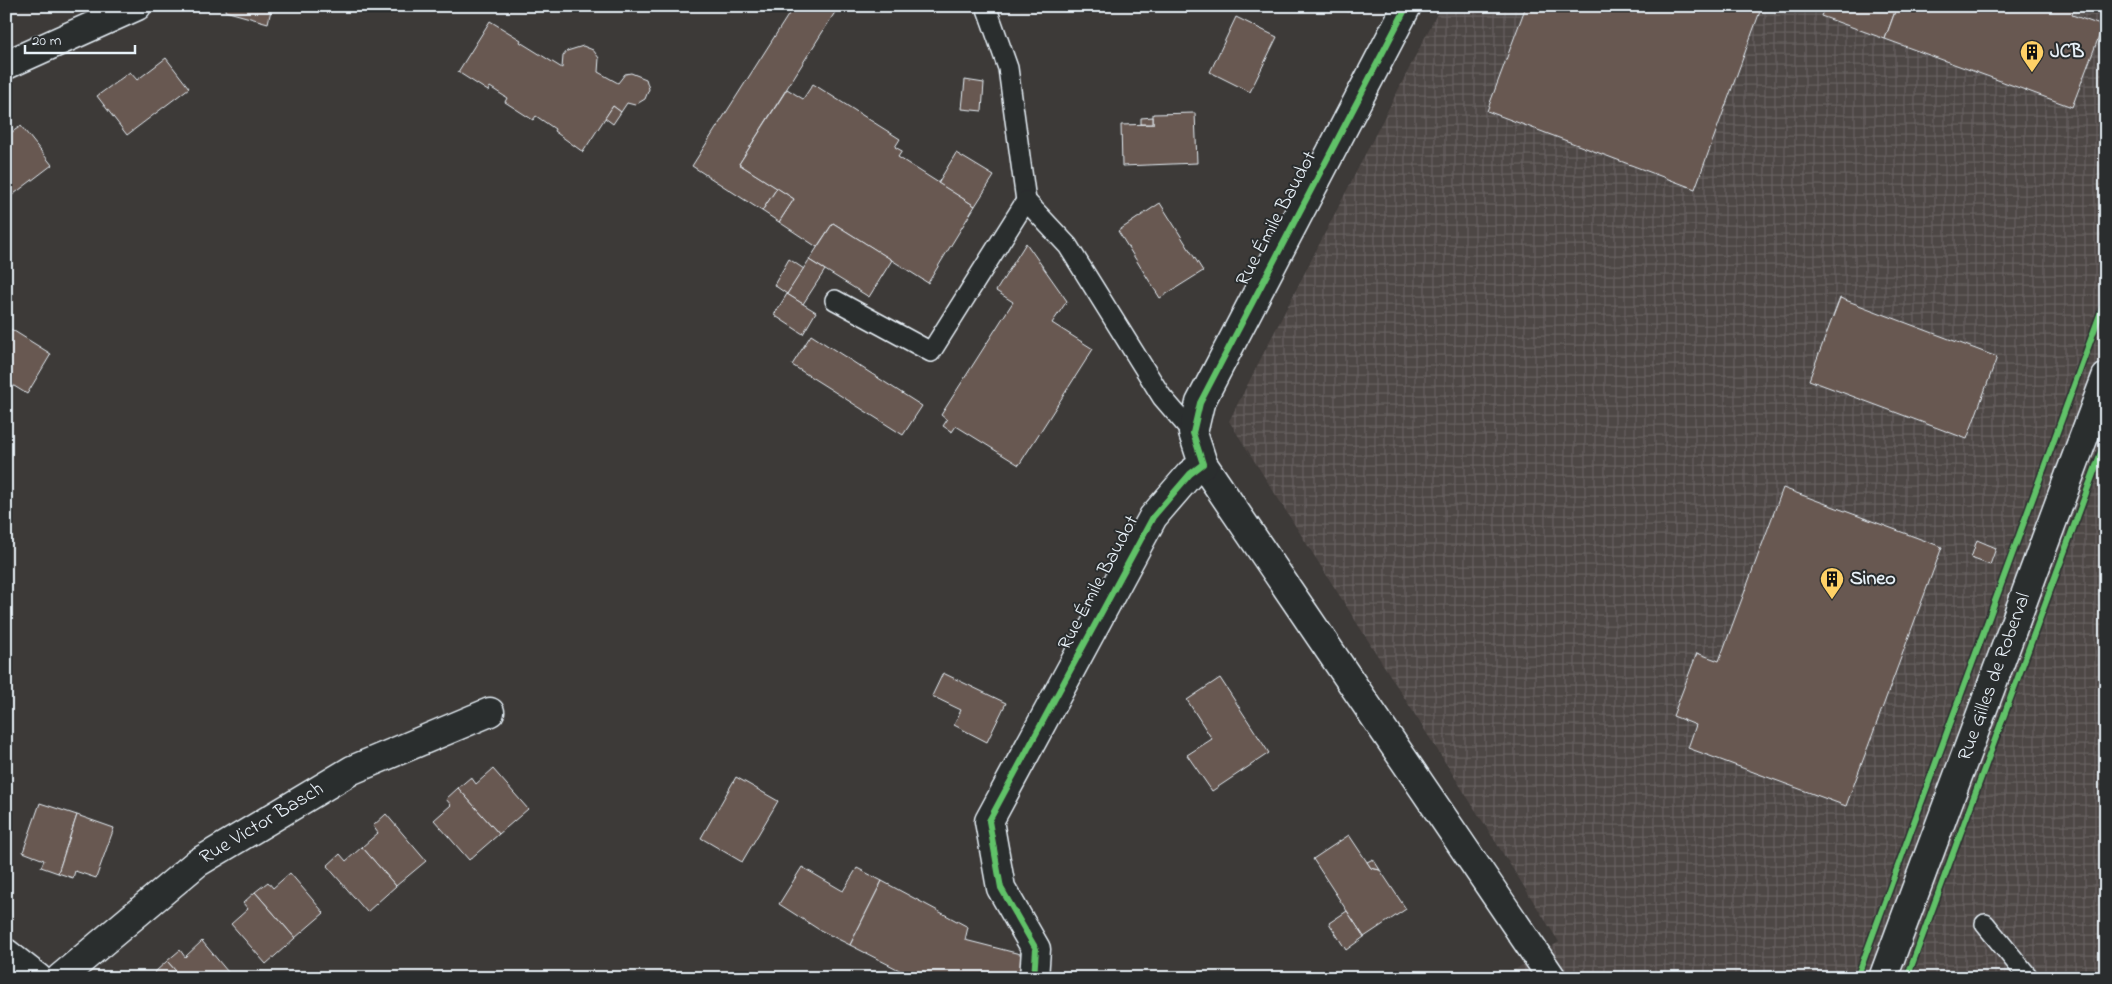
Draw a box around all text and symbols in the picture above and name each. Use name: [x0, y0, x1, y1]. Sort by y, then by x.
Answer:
scale bar: [25, 22, 135, 54]
text: 20 m: [32, 30, 62, 52]
place label: JCB: [2050, 38, 2085, 67]
building icon: JCB: [2019, 39, 2045, 73]
street label: Rue Émile Baudot: [1229, 146, 1325, 292]
street label: Rue Émile Baudot: [1051, 510, 1147, 656]
place label: Sineo: [1850, 565, 1896, 594]
building icon: Sineo: [1819, 566, 1845, 600]
street label: Rue Gilles de Roberval: [1951, 589, 2039, 765]
street label: Rue Victor Basch: [194, 775, 330, 873]

